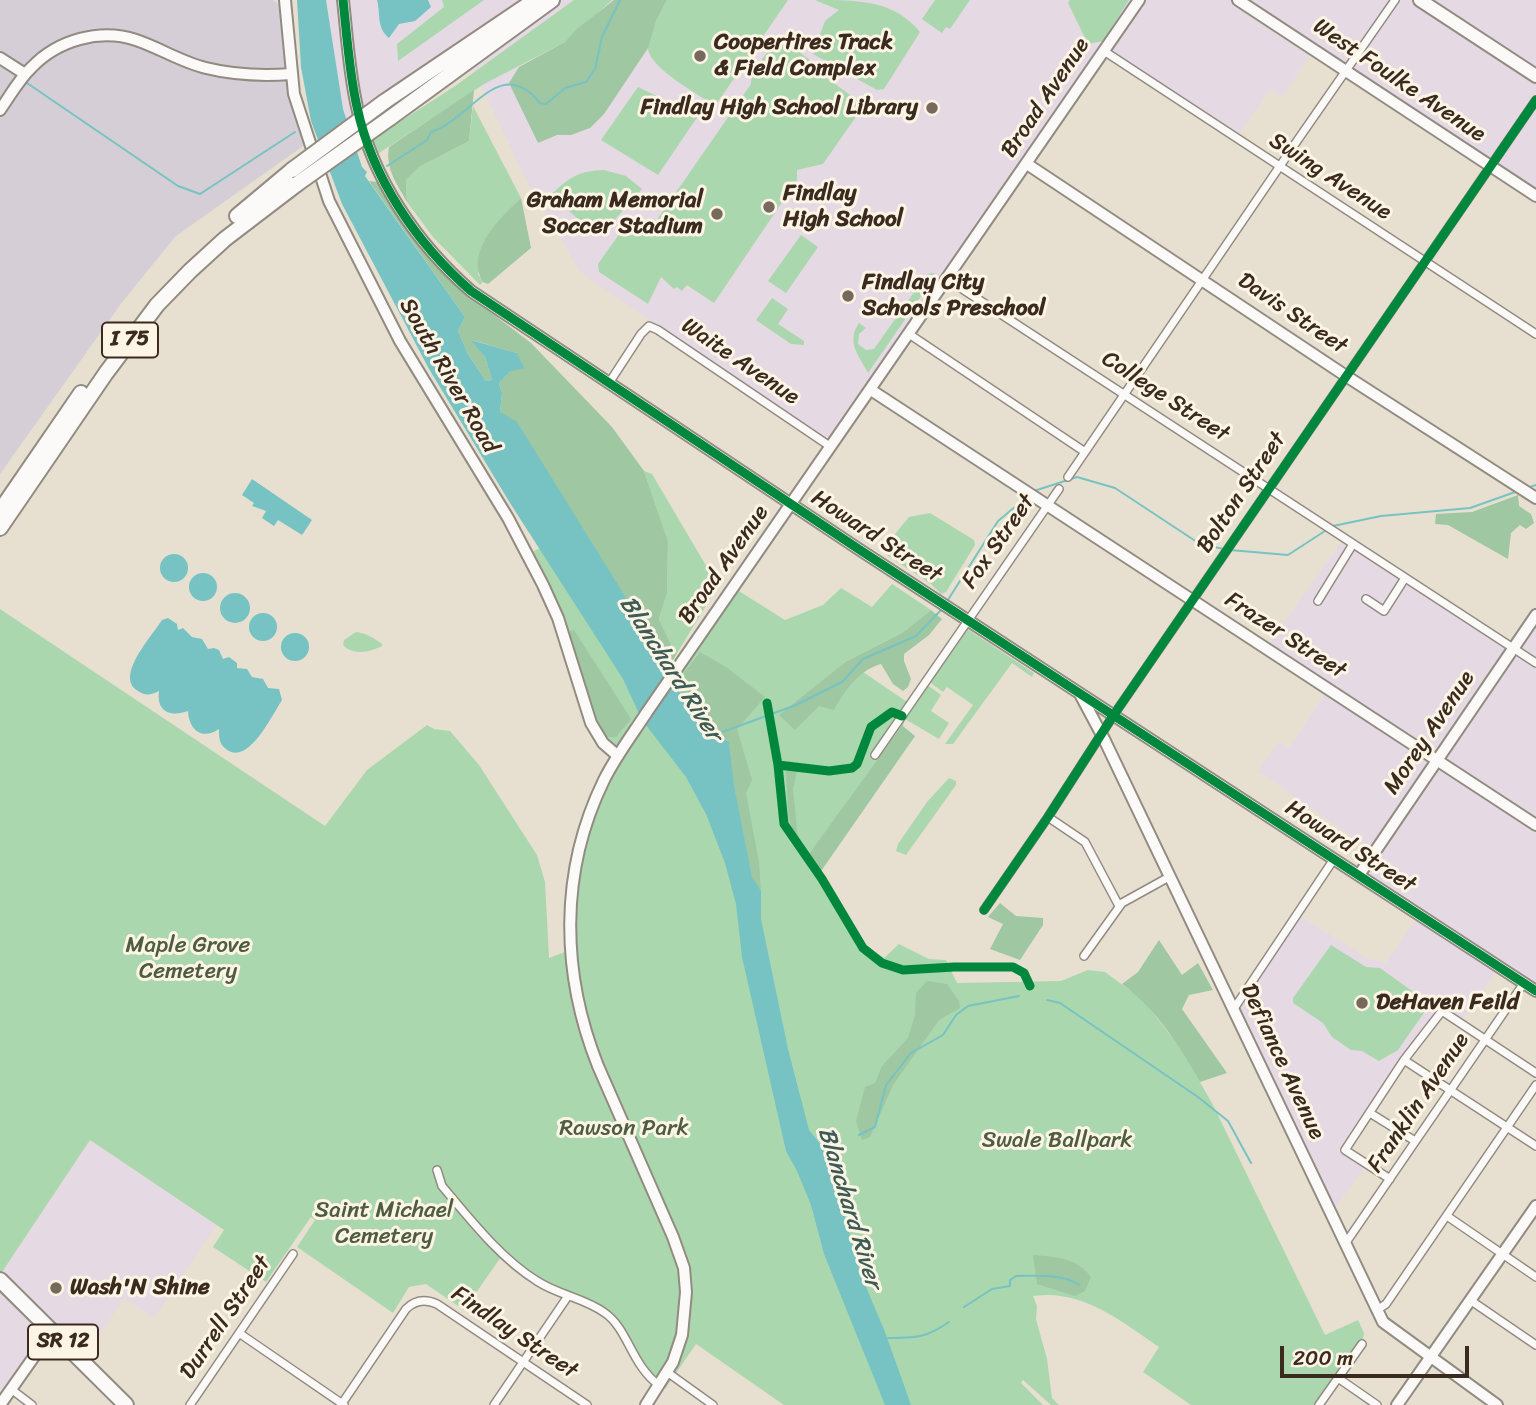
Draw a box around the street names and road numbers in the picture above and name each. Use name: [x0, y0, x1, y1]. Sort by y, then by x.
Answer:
street label: West Foulke Avenue: [1308, 13, 1490, 149]
street label: Broad Avenue: [996, 33, 1096, 163]
street label: Swing Avenue: [1264, 127, 1396, 227]
street label: Davis Street: [1232, 267, 1352, 361]
street label: South River Road: [393, 294, 503, 458]
street label: Waite Avenue: [676, 312, 804, 412]
road number: I 75: [102, 322, 158, 358]
street label: College Street: [1096, 346, 1234, 448]
street label: Bolton Street: [1191, 427, 1293, 559]
street label: Howard Street: [806, 485, 946, 589]
street label: Fox Street: [956, 490, 1042, 594]
street label: Broad Avenue: [673, 500, 775, 630]
street label: Frazer Street: [1219, 587, 1351, 685]
street label: Morey Avenue: [1379, 666, 1481, 800]
street label: Howard Street: [1280, 795, 1420, 899]
street label: Defiance Avenue: [1234, 980, 1330, 1144]
street label: Franklin Avenue: [1362, 1028, 1476, 1178]
street label: Durrell Street: [175, 1251, 277, 1385]
street label: Findlay Street: [446, 1281, 582, 1385]
road number: SR 12: [28, 1324, 98, 1360]

